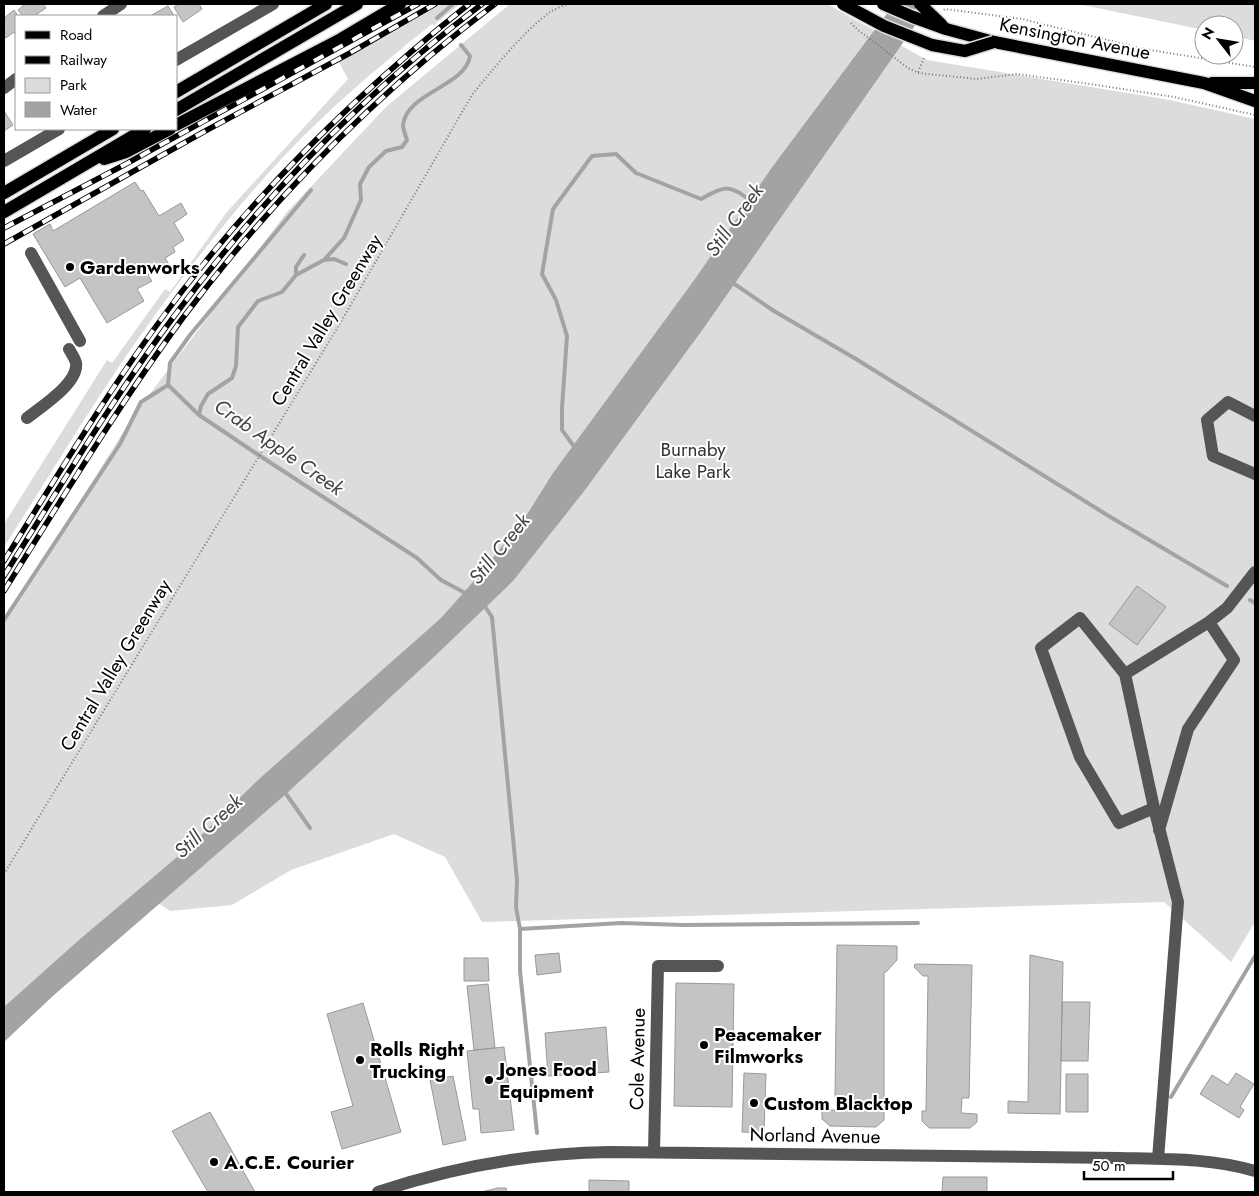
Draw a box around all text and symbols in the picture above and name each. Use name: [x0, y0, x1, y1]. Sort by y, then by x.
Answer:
street label: Kensington Avenue: [997, 11, 1153, 66]
legend: [15, 15, 178, 130]
north arrow: [1194, 15, 1244, 65]
text: N: [1196, 23, 1219, 43]
text: Road: [60, 24, 92, 46]
text: Railway: [60, 49, 107, 71]
text: Park: [60, 74, 87, 96]
text: Water: [60, 99, 98, 121]
water label: Still Creek: [698, 177, 772, 263]
street label: Central Valley Greenway: [264, 229, 389, 411]
place label: Gardenworks: [80, 254, 200, 281]
marker: Gardenworks: [64, 261, 76, 273]
water label: Crab Apple Creek: [208, 392, 350, 504]
park label: Burnaby Lake Park: [655, 436, 731, 485]
water label: Still Creek: [462, 507, 538, 591]
street label: Central Valley Greenway: [53, 574, 178, 756]
water label: Still Creek: [168, 787, 250, 865]
street label: Cole Avenue: [623, 1007, 652, 1110]
place label: Peacemaker Filmworks: [714, 1021, 822, 1070]
place label: Rolls Right Trucking: [370, 1036, 464, 1085]
marker: Peacemaker Filmworks: [698, 1039, 710, 1051]
marker: Rolls Right Trucking: [354, 1054, 366, 1066]
place label: Jones Food Equipment: [495, 1056, 597, 1105]
marker: Jones Food Equipment: [483, 1074, 495, 1086]
place label: Custom Blacktop: [764, 1090, 913, 1117]
marker: Custom Blacktop: [748, 1097, 760, 1109]
street label: Norland Avenue: [749, 1121, 881, 1150]
scale bar: [1084, 1148, 1173, 1180]
place label: A.C.E. Courier: [223, 1149, 354, 1176]
text: 50 m: [1092, 1155, 1126, 1177]
marker: A.C.E. Courier: [208, 1156, 220, 1168]

